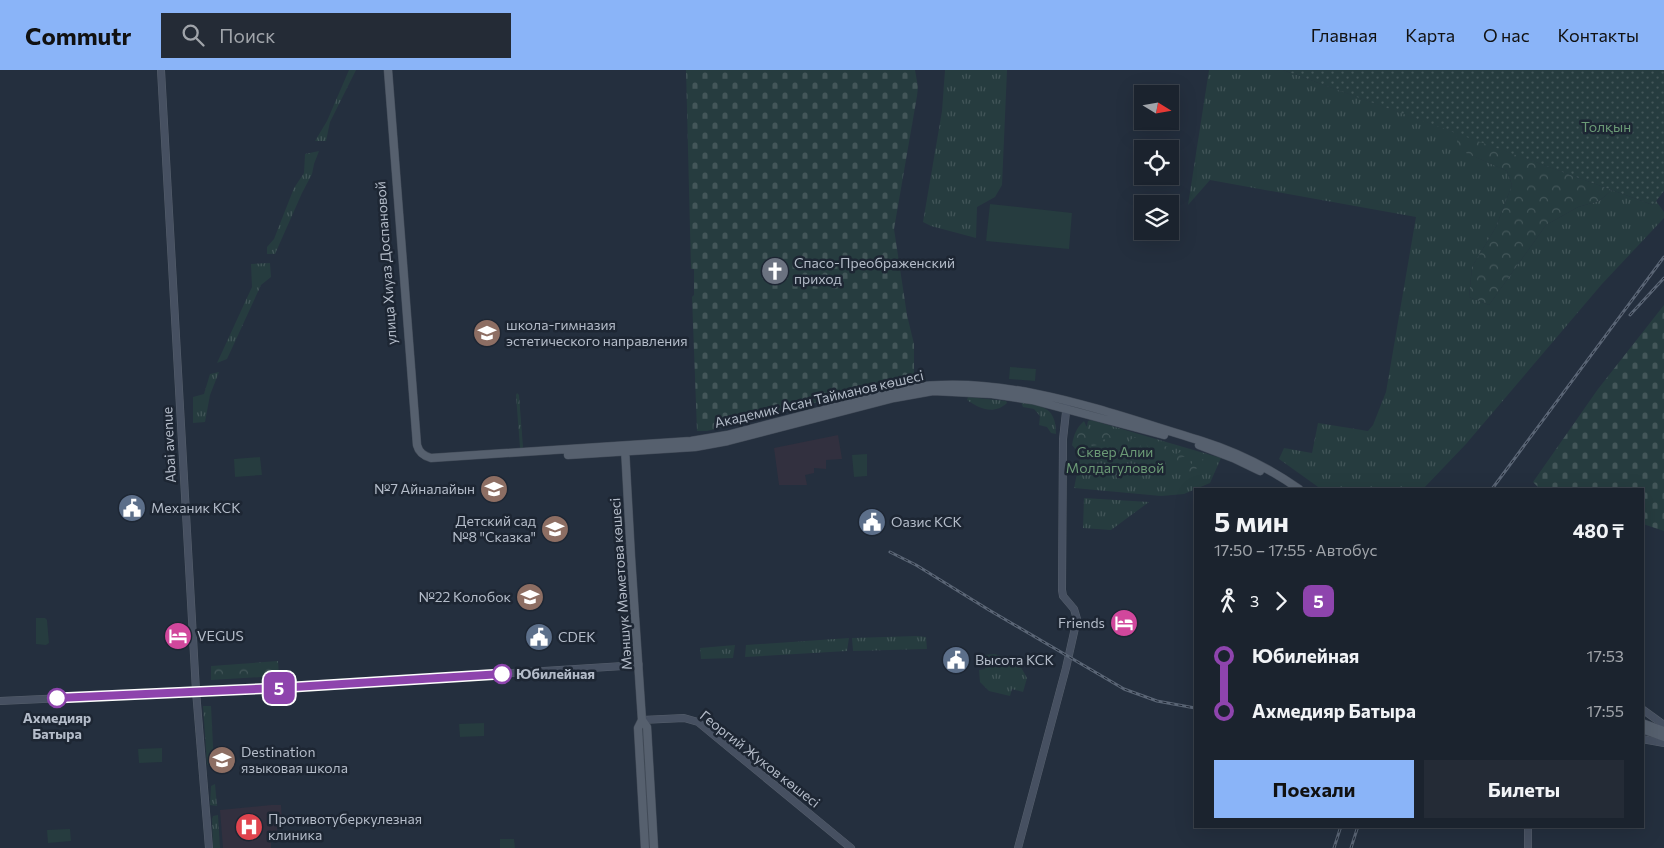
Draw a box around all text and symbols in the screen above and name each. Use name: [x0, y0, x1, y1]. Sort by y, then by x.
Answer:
search box: [161, 13, 511, 58]
text: Commutr: [25, 21, 131, 50]
icon: search: [179, 21, 207, 49]
text: Поиск: [219, 24, 275, 47]
text: Главная: [1311, 24, 1377, 46]
text: Карта: [1405, 24, 1455, 46]
text: О нас: [1483, 24, 1530, 46]
text: Контакты: [1558, 24, 1639, 46]
north arrow: [1134, 85, 1179, 130]
map controls: [1134, 85, 1179, 240]
park label: Толқын: [1581, 118, 1631, 135]
button: locate: [1134, 140, 1179, 185]
street label: улица Хиуаз Доспановой: [371, 181, 400, 345]
button: layers: [1134, 195, 1179, 240]
place label: Спасо-Преображенский приход: [794, 254, 955, 287]
church icon: Спасо-Преображенский приход: [760, 256, 790, 286]
place label: школа-гимназия эстетического направления: [506, 316, 688, 349]
school or university icon: школа-гимназия эстетического направления: [472, 318, 502, 348]
street label: Академик Асан Тайманов көшесі: [713, 366, 925, 431]
street label: Abai avenue: [158, 407, 179, 484]
park label: Сквер Алии Молдагуловой: [1066, 443, 1164, 476]
school or university icon: №7 Айналайын: [479, 474, 509, 504]
place label: №7 Айналайын: [374, 480, 475, 497]
public building icon: Механик КСК: [117, 493, 147, 523]
street label: Мәншүк Мәметова көшесі: [606, 497, 635, 671]
place label: Механик КСК: [151, 499, 241, 516]
text: 5 мин: [1214, 504, 1289, 538]
public building icon: Оазис КСК: [857, 507, 887, 537]
place label: Детский сад №8 "Сказка": [452, 512, 536, 545]
place label: Оазис КСК: [891, 513, 962, 530]
school or university icon: Детский сад №8 "Сказка": [540, 514, 570, 544]
text: 480 ₸: [1573, 519, 1624, 542]
text: 17:50 – 17:55 · Автобус: [1214, 540, 1377, 559]
school or university icon: №22 Колобок: [515, 582, 545, 612]
icon: walk: [1214, 587, 1242, 615]
icon: forward: [1267, 587, 1295, 615]
place label: №22 Колобок: [418, 588, 512, 605]
text: 5: [1313, 590, 1324, 612]
text: 3: [1250, 591, 1259, 610]
hotel icon: Friends: [1109, 608, 1139, 638]
place label: Friends: [1058, 614, 1105, 631]
hotel icon: VEGUS: [163, 621, 193, 651]
public building icon: CDEK: [524, 622, 554, 652]
place label: VEGUS: [197, 627, 244, 644]
place label: CDEK: [558, 628, 596, 645]
text: Юбилейная: [1252, 644, 1359, 667]
public building icon: Высота КСК: [941, 645, 971, 675]
text: 17:53: [1587, 646, 1624, 665]
place label: Высота КСК: [975, 651, 1054, 668]
marker: Юбилейная: [492, 664, 512, 684]
place label: Юбилейная: [516, 665, 595, 682]
line badge: 5: [263, 672, 295, 704]
text: 5: [274, 677, 284, 699]
marker: Ахмедияр Батыра: [47, 688, 67, 708]
text: Ахмедияр Батыра: [1252, 699, 1416, 722]
text: 17:55: [1587, 701, 1624, 720]
street label: Георгий Жуков көшесі: [697, 706, 824, 811]
place label: Ахмедияр Батыра: [23, 709, 91, 742]
place label: Destination языковая школа: [241, 743, 348, 776]
school or university icon: Destination языковая школа: [207, 745, 237, 775]
button: Поехали: [1214, 760, 1414, 818]
button: Билеты: [1424, 760, 1624, 818]
place label: Противотуберкулезная клиника: [268, 810, 422, 843]
hospital icon: Противотуберкулезная клиника: [234, 812, 264, 842]

